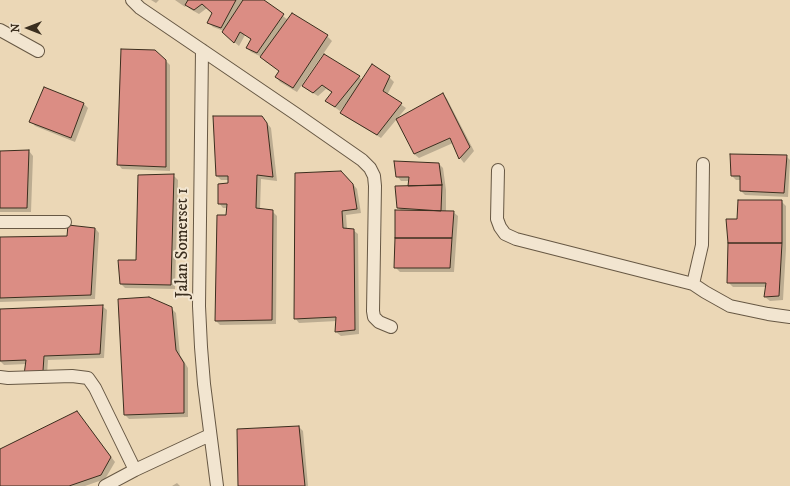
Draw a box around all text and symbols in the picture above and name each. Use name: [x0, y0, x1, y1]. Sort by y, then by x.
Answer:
north arrow: [8, 8, 48, 48]
text: N: [9, 23, 23, 33]
street label: Jalan Somerset 1: [173, 188, 193, 298]

